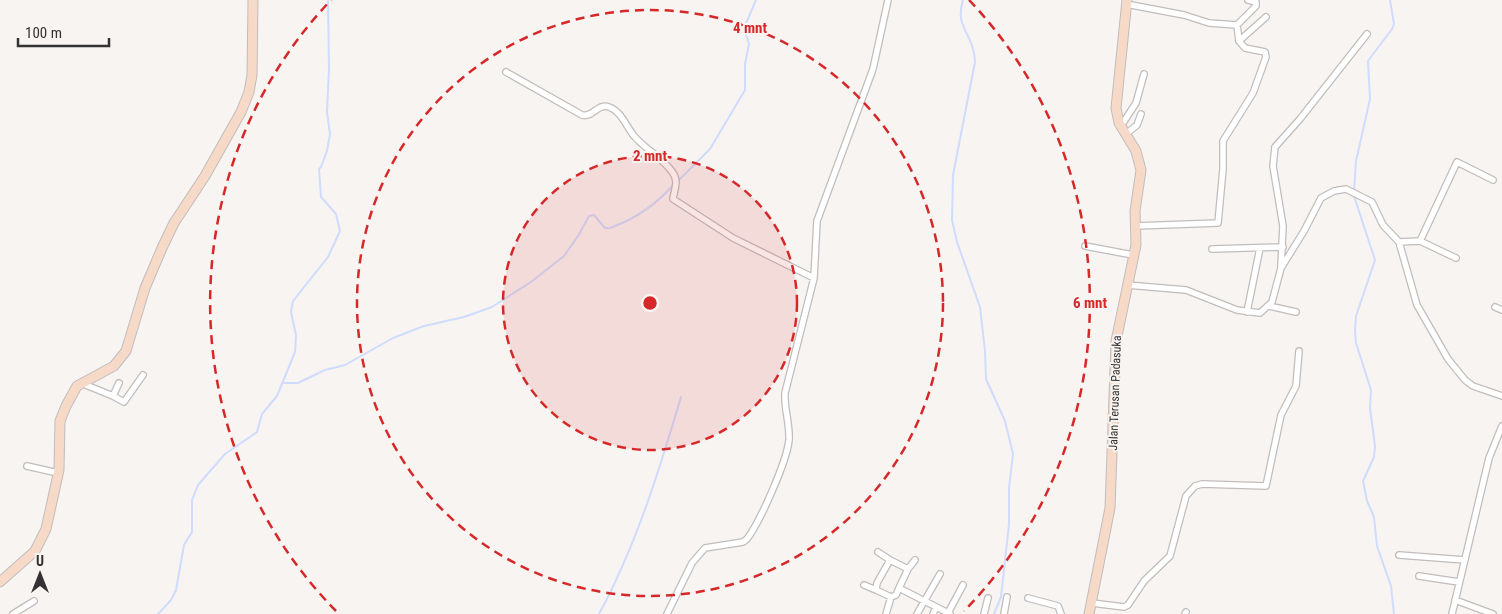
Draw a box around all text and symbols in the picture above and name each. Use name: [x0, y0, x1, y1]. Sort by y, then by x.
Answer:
scale bar: [18, 15, 109, 47]
text: 4 mnt: [733, 19, 767, 37]
text: 100 m: [25, 24, 62, 42]
text: 2 mnt: [633, 147, 667, 165]
centre of rings: [641, 294, 659, 312]
text: 6 mnt: [1073, 294, 1107, 312]
street label: Jalan Terusan Padasuka: [1106, 335, 1124, 451]
north arrow: [15, 549, 65, 599]
text: U: [36, 553, 44, 569]

